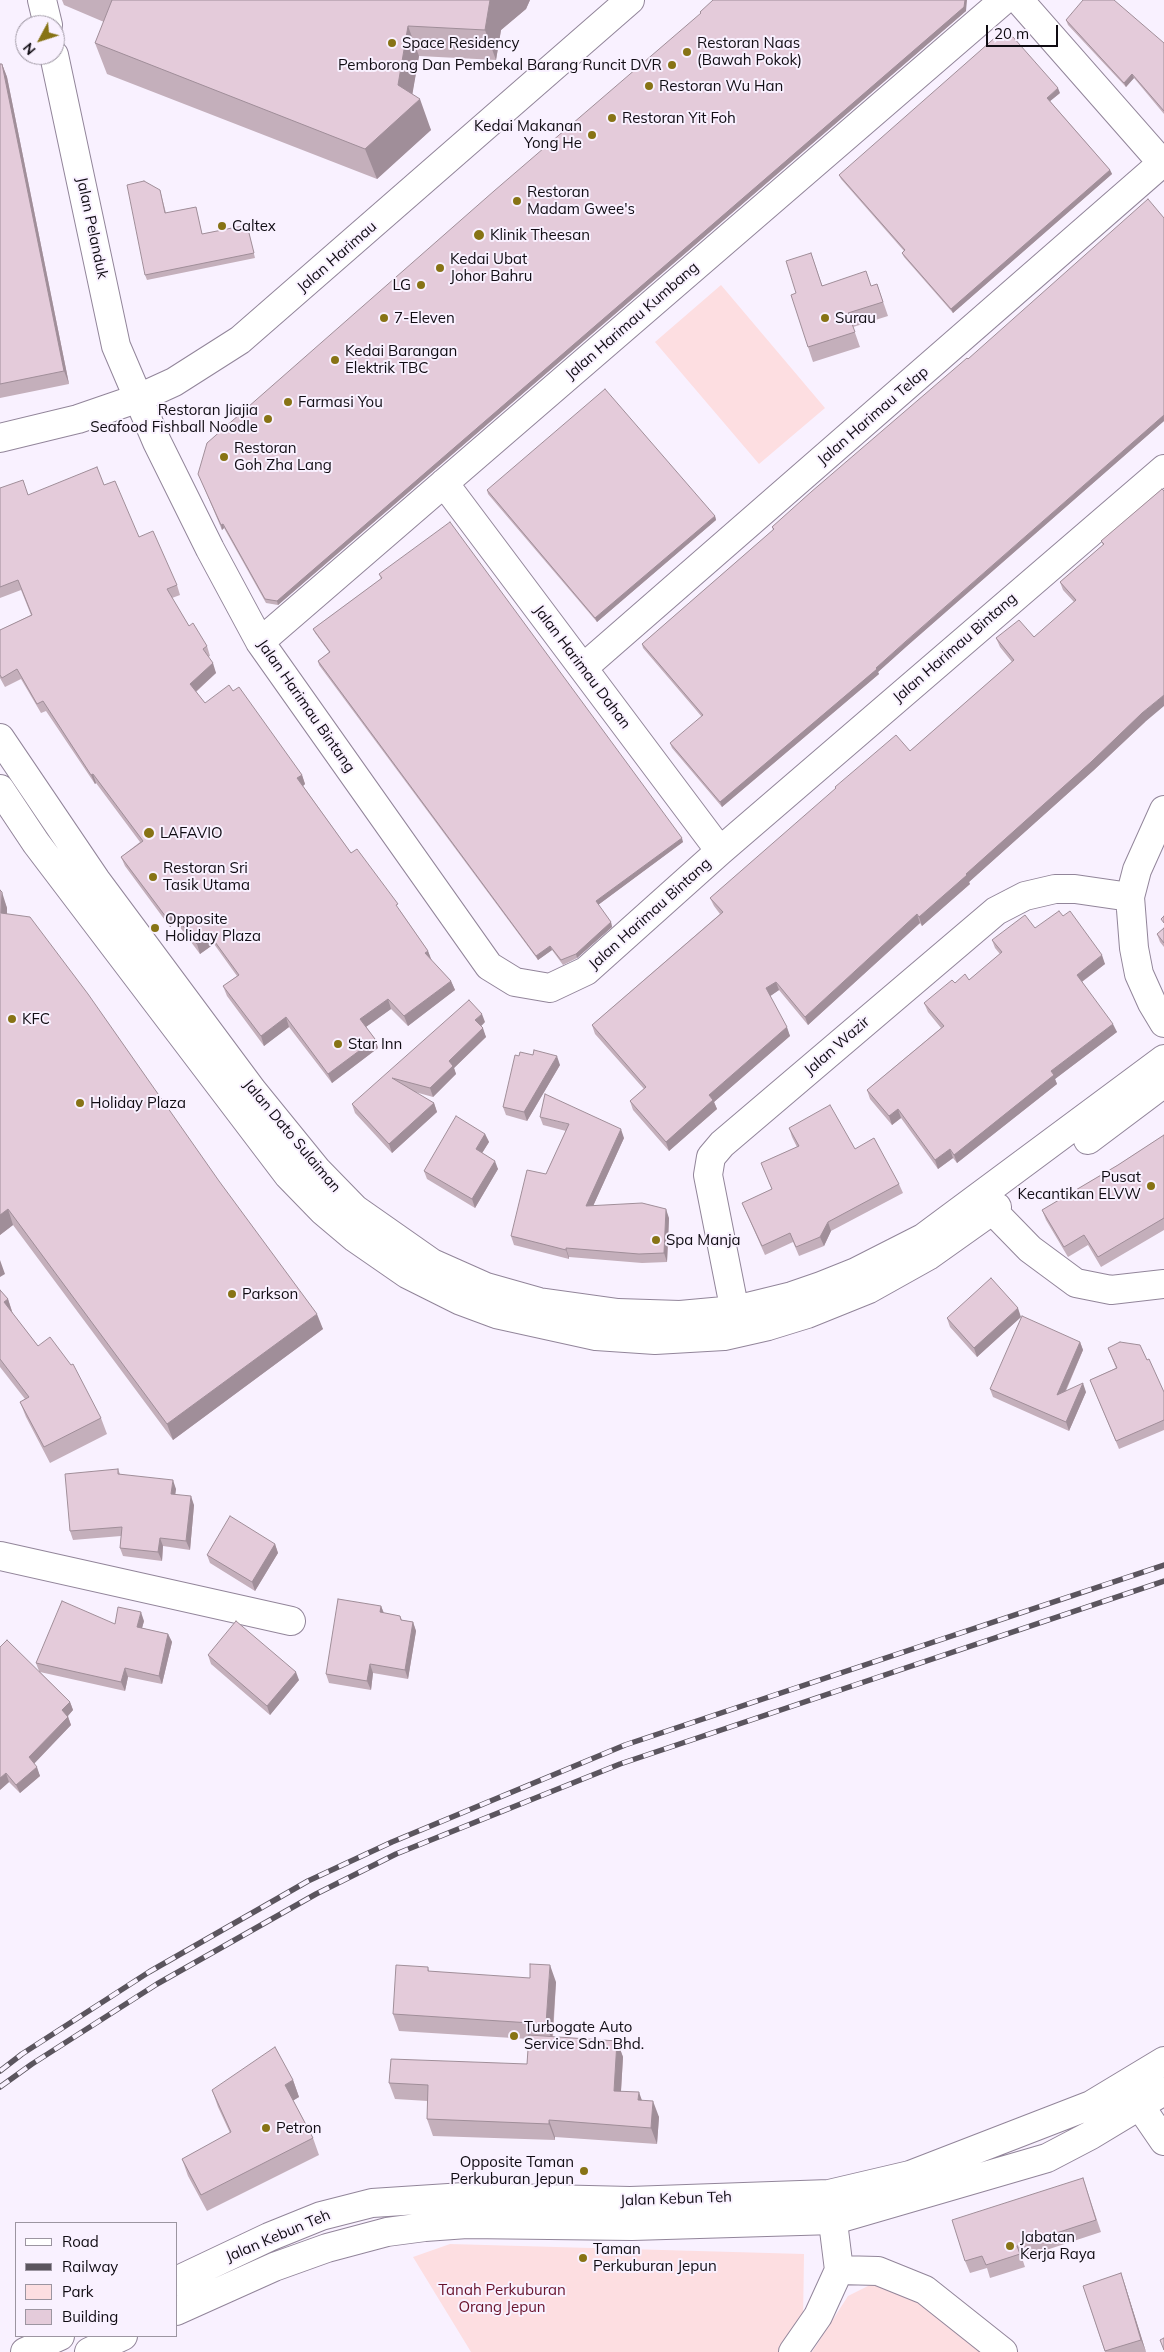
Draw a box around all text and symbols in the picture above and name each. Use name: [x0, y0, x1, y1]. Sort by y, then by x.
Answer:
north arrow: [15, 15, 65, 65]
scale bar: [989, 15, 1062, 47]
text: 20 m: [994, 24, 1029, 43]
place label: Space Residency: [402, 34, 519, 52]
place label: Restoran Naas (Bawah Pokok): [697, 34, 802, 69]
marker: Space Residency: [386, 37, 398, 49]
text: N: [19, 39, 40, 59]
marker: Restoran Naas (Bawah Pokok): [681, 46, 693, 58]
place label: Pemborong Dan Pembekal Barang Runcit DVR: [338, 56, 662, 74]
marker: Pemborong Dan Pembekal Barang Runcit DVR: [666, 59, 678, 71]
place label: Restoran Wu Han: [659, 77, 783, 95]
marker: Restoran Wu Han: [643, 80, 655, 92]
place label: Restoran Yit Foh: [622, 109, 736, 127]
marker: Restoran Yit Foh: [606, 112, 618, 124]
place label: Kedai Makanan Yong He: [474, 117, 582, 152]
marker: Kedai Makanan Yong He: [586, 129, 598, 141]
street label: Jalan Pelanduk: [72, 175, 112, 281]
place label: Restoran Madam Gwee's: [527, 183, 635, 218]
marker: Restoran Madam Gwee's: [511, 195, 523, 207]
place label: Caltex: [232, 217, 276, 235]
street label: Jalan Harimau: [294, 218, 380, 296]
marker: Caltex: [216, 220, 228, 232]
place label: Klinik Theesan: [490, 226, 590, 244]
marker: Klinik Theesan: [472, 228, 486, 242]
place label: Kedai Ubat Johor Bahru: [450, 250, 532, 285]
street label: Jalan Harimau Kumbang: [562, 258, 702, 384]
marker: Kedai Ubat Johor Bahru: [434, 262, 446, 274]
place label: LG: [392, 276, 411, 294]
marker: LG: [415, 279, 427, 291]
place label: 7-Eleven: [394, 309, 455, 327]
place label: Surau: [835, 309, 876, 327]
marker: 7-Eleven: [378, 312, 390, 324]
marker: Surau: [819, 312, 831, 324]
place label: Kedai Barangan Elektrik TBC: [345, 342, 457, 377]
marker: Kedai Barangan Elektrik TBC: [329, 354, 341, 366]
street label: Jalan Harimau Telap: [814, 363, 932, 469]
place label: Farmasi You: [298, 393, 383, 411]
marker: Farmasi You: [282, 396, 294, 408]
place label: Restoran Jiajia Seafood Fishball Noodle: [90, 401, 258, 436]
marker: Restoran Jiajia Seafood Fishball Noodle: [262, 413, 274, 425]
place label: Restoran Goh Zha Lang: [234, 439, 332, 474]
marker: Restoran Goh Zha Lang: [218, 451, 230, 463]
street label: Jalan Harimau Bintang: [889, 589, 1021, 707]
street label: Jalan Harimau Dahan: [530, 602, 634, 732]
street label: Jalan Harimau Bintang: [253, 636, 359, 776]
place label: LAFAVIO: [160, 824, 223, 842]
marker: LAFAVIO: [142, 826, 156, 840]
street label: Jalan Harimau Bintang: [585, 854, 715, 974]
place label: Restoran Sri Tasik Utama: [163, 859, 250, 894]
marker: Restoran Sri Tasik Utama: [147, 871, 159, 883]
place label: Opposite Holiday Plaza: [165, 910, 261, 945]
marker: Opposite Holiday Plaza: [149, 922, 161, 934]
place label: KFC: [22, 1010, 50, 1028]
marker: KFC: [6, 1013, 18, 1025]
street label: Jalan Wazir: [801, 1013, 873, 1079]
place label: Star Inn: [348, 1035, 402, 1053]
marker: Star Inn: [332, 1038, 344, 1050]
street label: Jalan Dato Sulaiman: [239, 1076, 345, 1196]
place label: Holiday Plaza: [90, 1094, 186, 1112]
marker: Holiday Plaza: [74, 1097, 86, 1109]
place label: Pusat Kecantikan ELVW: [1017, 1168, 1141, 1203]
marker: Pusat Kecantikan ELVW: [1145, 1180, 1157, 1192]
place label: Spa Manja: [666, 1231, 740, 1249]
marker: Spa Manja: [650, 1234, 662, 1246]
place label: Parkson: [242, 1285, 298, 1303]
marker: Parkson: [226, 1288, 238, 1300]
place label: Turbogate Auto Service Sdn. Bhd.: [524, 2018, 644, 2053]
marker: Turbogate Auto Service Sdn. Bhd.: [508, 2030, 520, 2042]
place label: Petron: [276, 2119, 322, 2137]
marker: Petron: [260, 2122, 272, 2134]
place label: Opposite Taman Perkuburan Jepun: [450, 2153, 574, 2188]
marker: Opposite Taman Perkuburan Jepun: [578, 2165, 590, 2177]
street label: Jalan Kebun Teh: [620, 2188, 732, 2210]
street label: Jalan Kebun Teh: [223, 2206, 333, 2266]
legend: [15, 2222, 178, 2337]
place label: Jabatan Kerja Raya: [1020, 2228, 1096, 2263]
text: Road: [62, 2232, 99, 2251]
place label: Taman Perkuburan Jepun: [593, 2240, 717, 2275]
marker: Jabatan Kerja Raya: [1004, 2240, 1016, 2252]
marker: Taman Perkuburan Jepun: [577, 2252, 589, 2264]
text: Railway: [62, 2257, 118, 2276]
park label: Tanah Perkuburan Orang Jepun: [438, 2281, 566, 2316]
text: Park: [62, 2282, 94, 2301]
text: Building: [62, 2307, 118, 2326]

